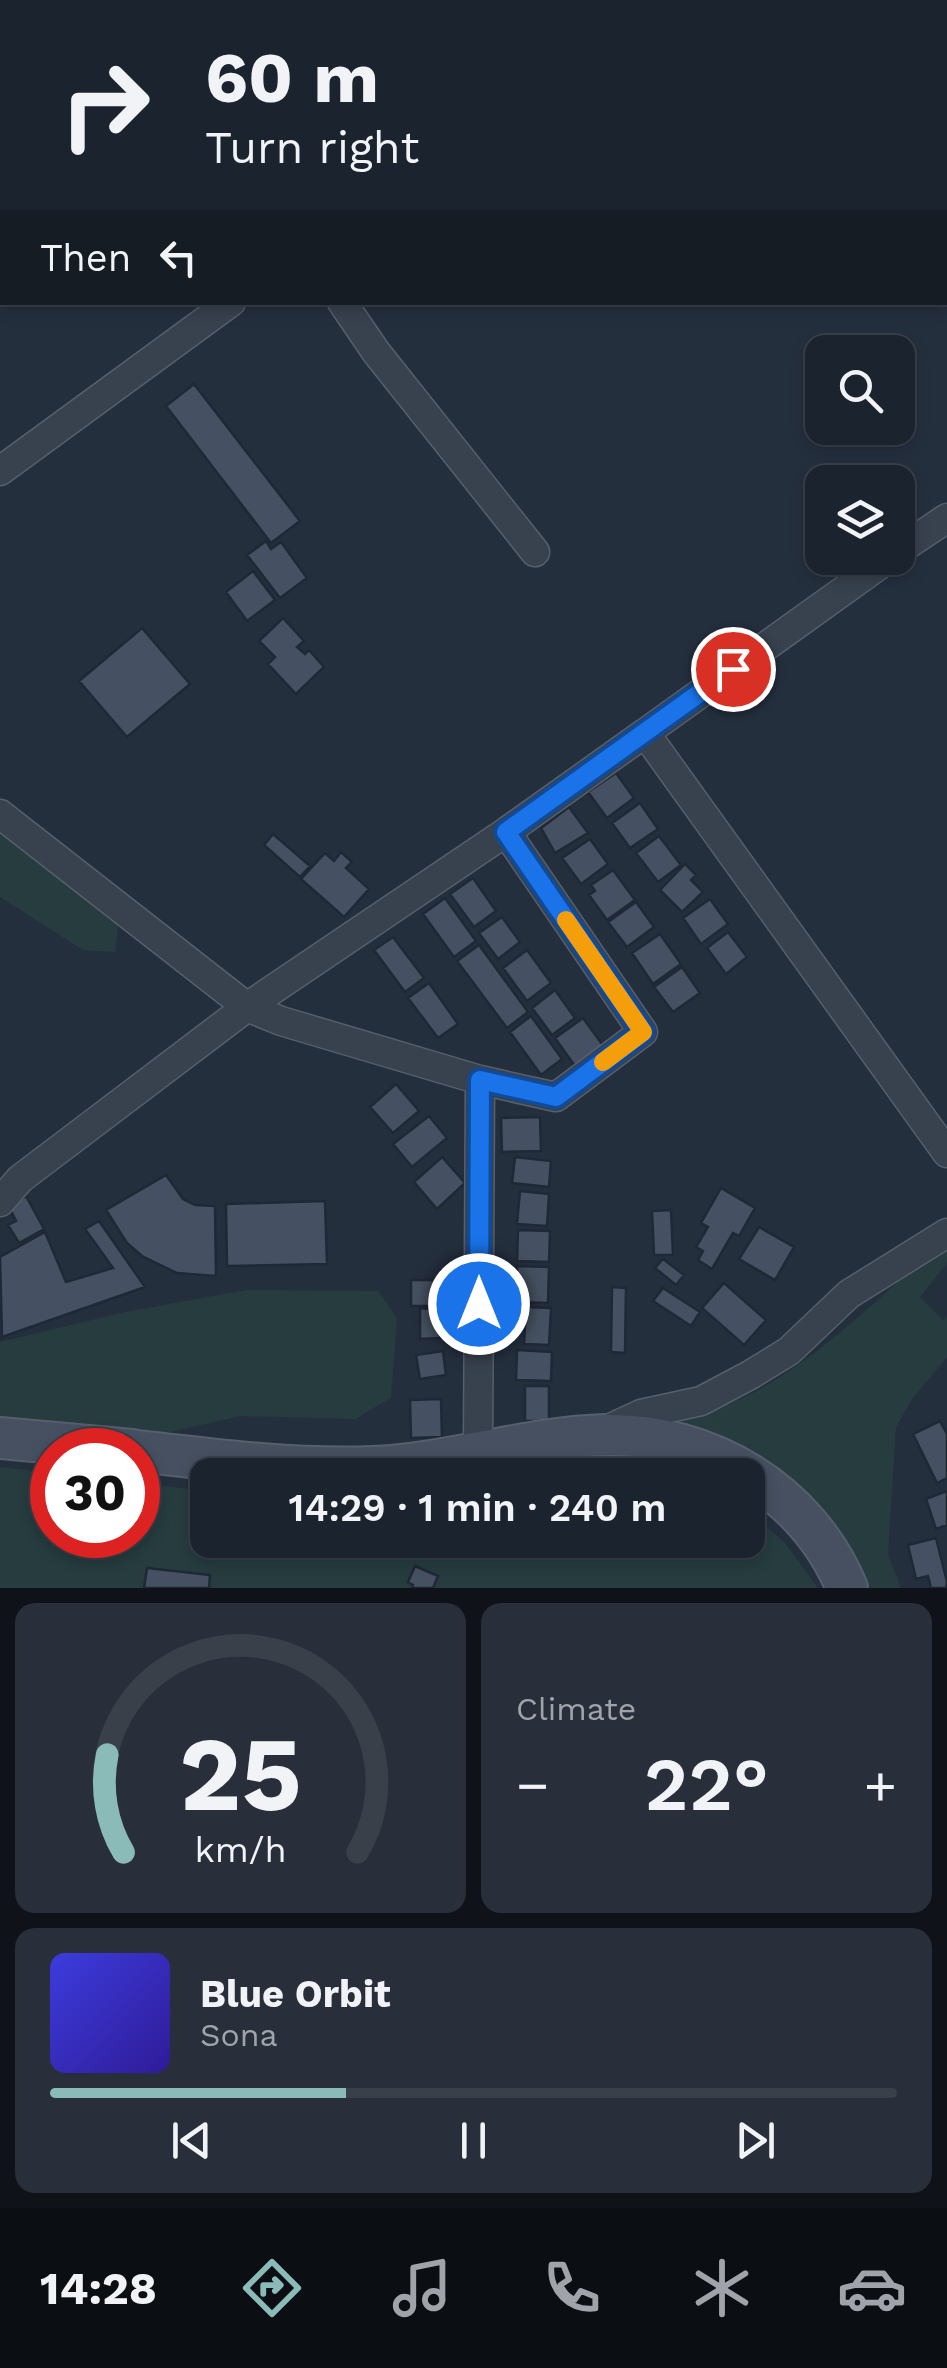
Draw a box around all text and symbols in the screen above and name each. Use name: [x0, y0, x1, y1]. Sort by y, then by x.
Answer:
text: 60 m: [205, 37, 379, 119]
icon: right: [40, 40, 170, 170]
text: Turn right: [205, 121, 419, 174]
icon: left: [151, 230, 206, 285]
text: Then: [40, 236, 131, 280]
map controls: [805, 335, 915, 575]
button: search: [805, 335, 915, 445]
button: layers: [805, 465, 915, 575]
pin: [691, 627, 776, 712]
icon: arrive: [706, 642, 761, 697]
position arrow: [427, 1252, 531, 1356]
speed limit sign: 30: [30, 1428, 160, 1558]
text: 14:29 · 1 min · 240 m: [289, 1486, 666, 1530]
text: Climate: [516, 1690, 636, 1728]
text: 25: [179, 1713, 302, 1835]
text: 22°: [644, 1740, 769, 1828]
text: −: [516, 1753, 549, 1817]
text: +: [864, 1753, 897, 1817]
text: km/h: [194, 1829, 287, 1871]
text: Blue Orbit: [200, 1972, 391, 2016]
text: Sona: [200, 2016, 278, 2054]
icon: previous: [164, 2113, 219, 2168]
icon: pause: [446, 2113, 501, 2168]
icon: next: [728, 2113, 783, 2168]
icon: directions: [237, 2253, 307, 2323]
icon: music: [387, 2253, 457, 2323]
icon: phone: [537, 2253, 607, 2323]
icon: climate: [687, 2253, 757, 2323]
icon: car: [837, 2253, 907, 2323]
text: 14:28: [40, 2262, 157, 2315]

